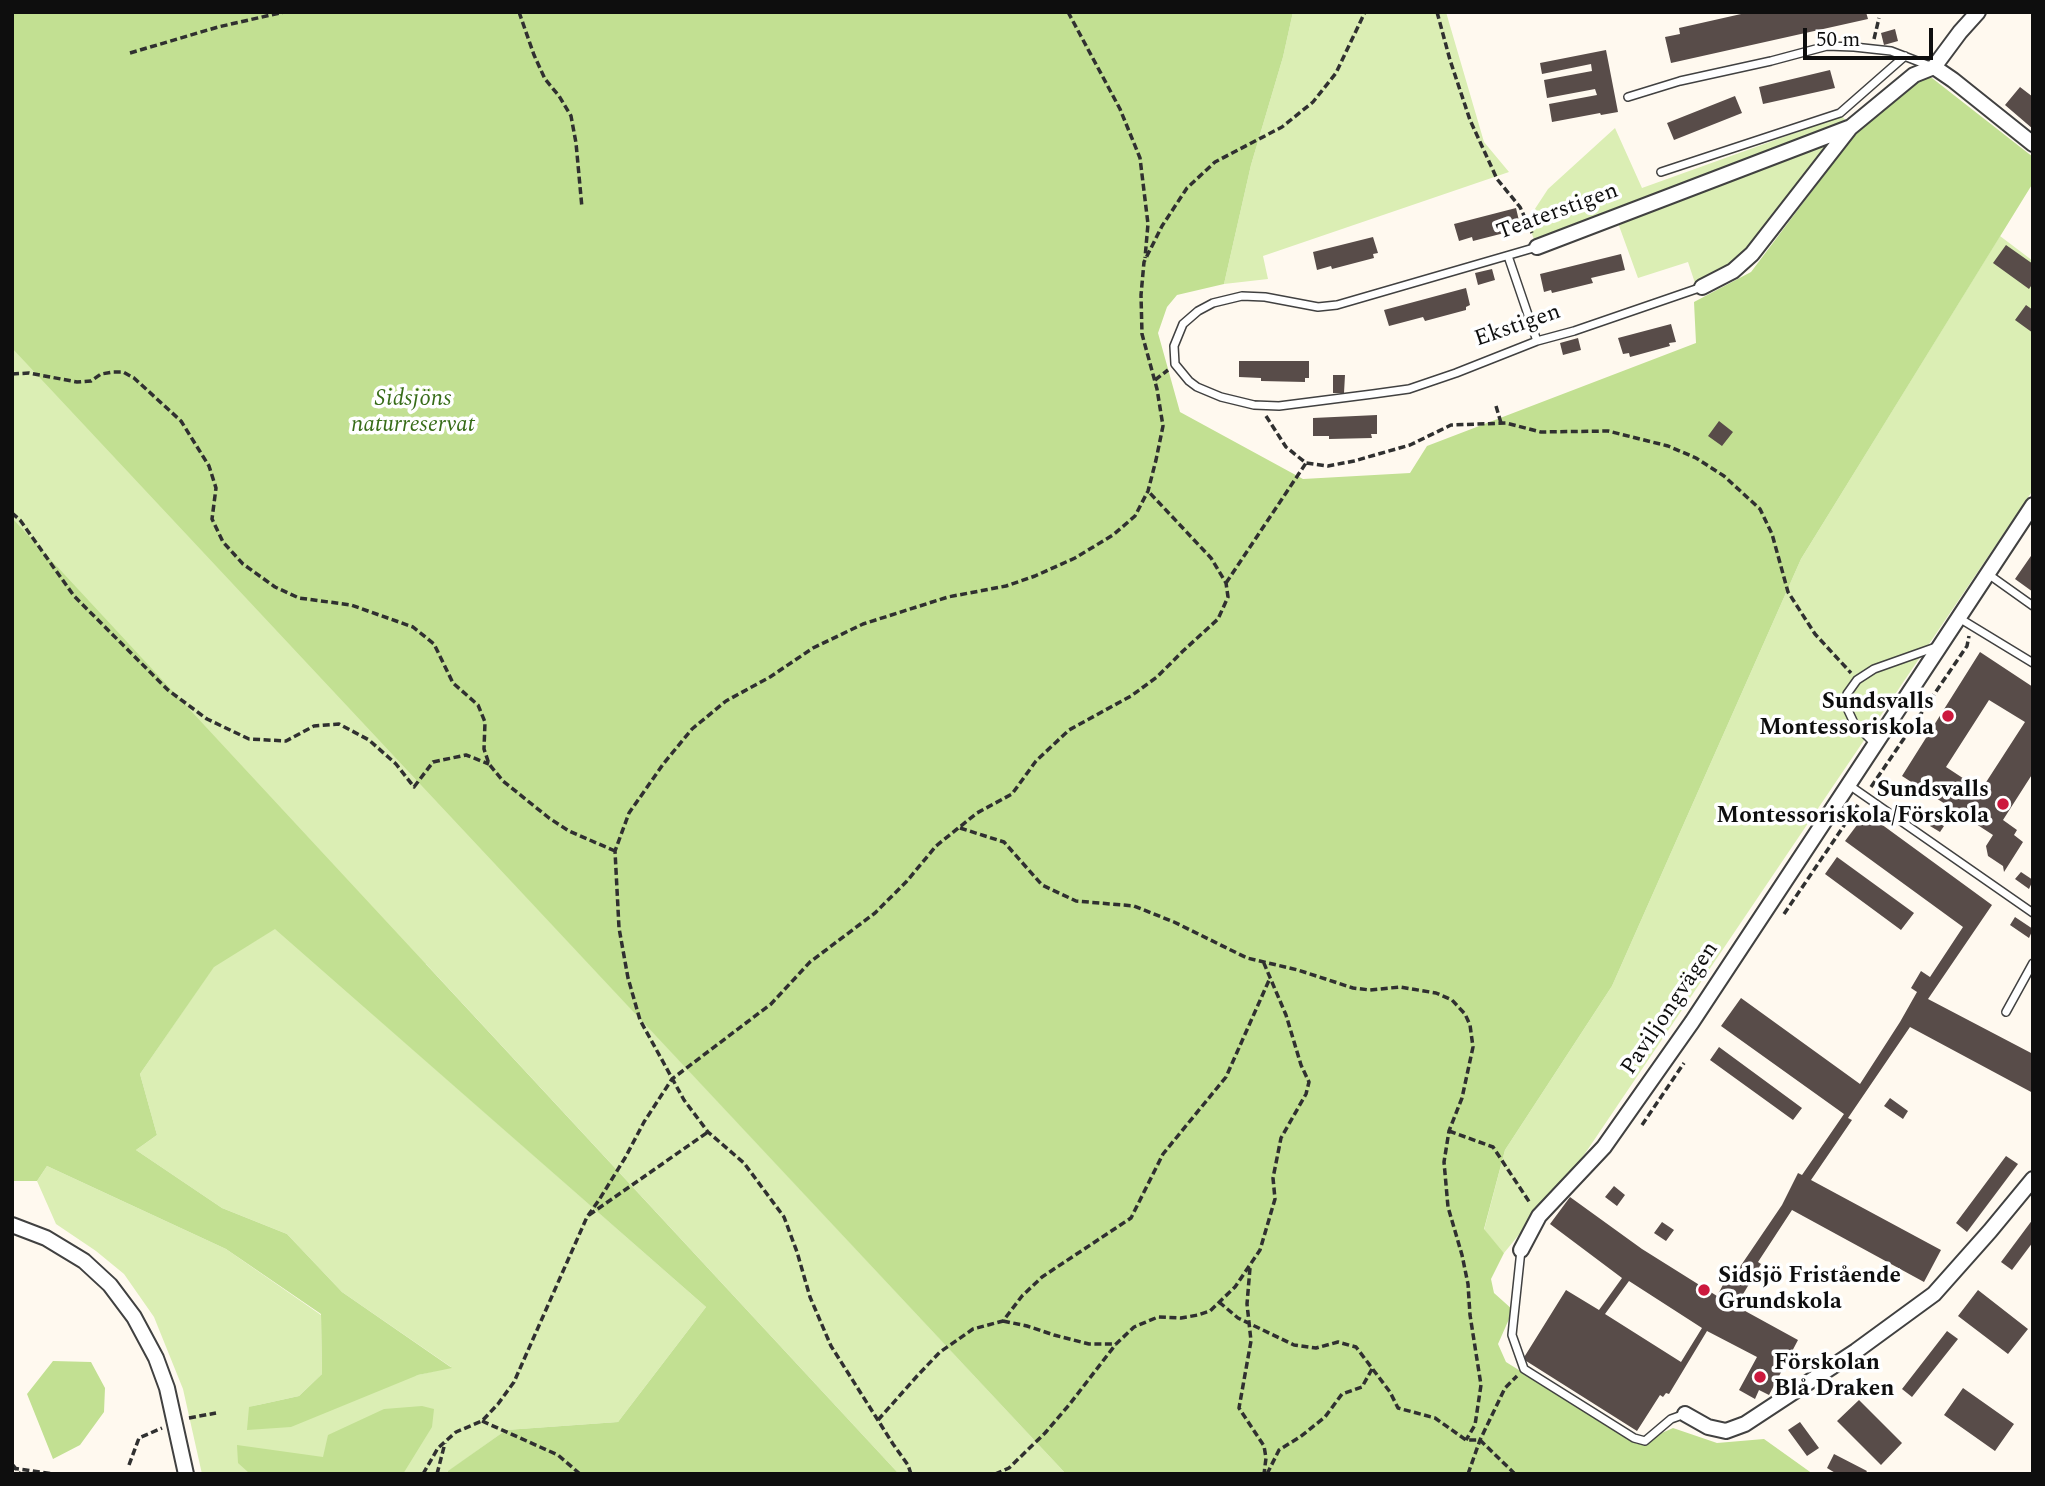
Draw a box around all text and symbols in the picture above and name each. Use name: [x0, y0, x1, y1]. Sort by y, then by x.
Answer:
scale bar: [1807, 14, 1937, 58]
text: 50 m: [1816, 24, 1860, 56]
street label: Teaterstigen: [1494, 178, 1622, 248]
street label: Ekstigen: [1471, 299, 1565, 355]
park label: Sidsjöns naturreservat: [351, 386, 475, 440]
place label: Sundsvalls Montessoriskola: [1759, 689, 1934, 743]
marker: Sundsvalls Montessoriskola: [1940, 708, 1956, 724]
place label: Sundsvalls Montessoriskola/Förskola: [1716, 777, 1989, 831]
marker: Sundsvalls Montessoriskola/Förskola: [1995, 796, 2011, 812]
street label: Paviljongvägen: [1616, 937, 1726, 1081]
place label: Sidsjö Fristående Grundskola: [1718, 1263, 1901, 1317]
marker: Sidsjö Fristående Grundskola: [1696, 1282, 1712, 1298]
place label: Förskolan Blå Draken: [1774, 1350, 1894, 1404]
marker: Förskolan Blå Draken: [1752, 1369, 1768, 1385]

